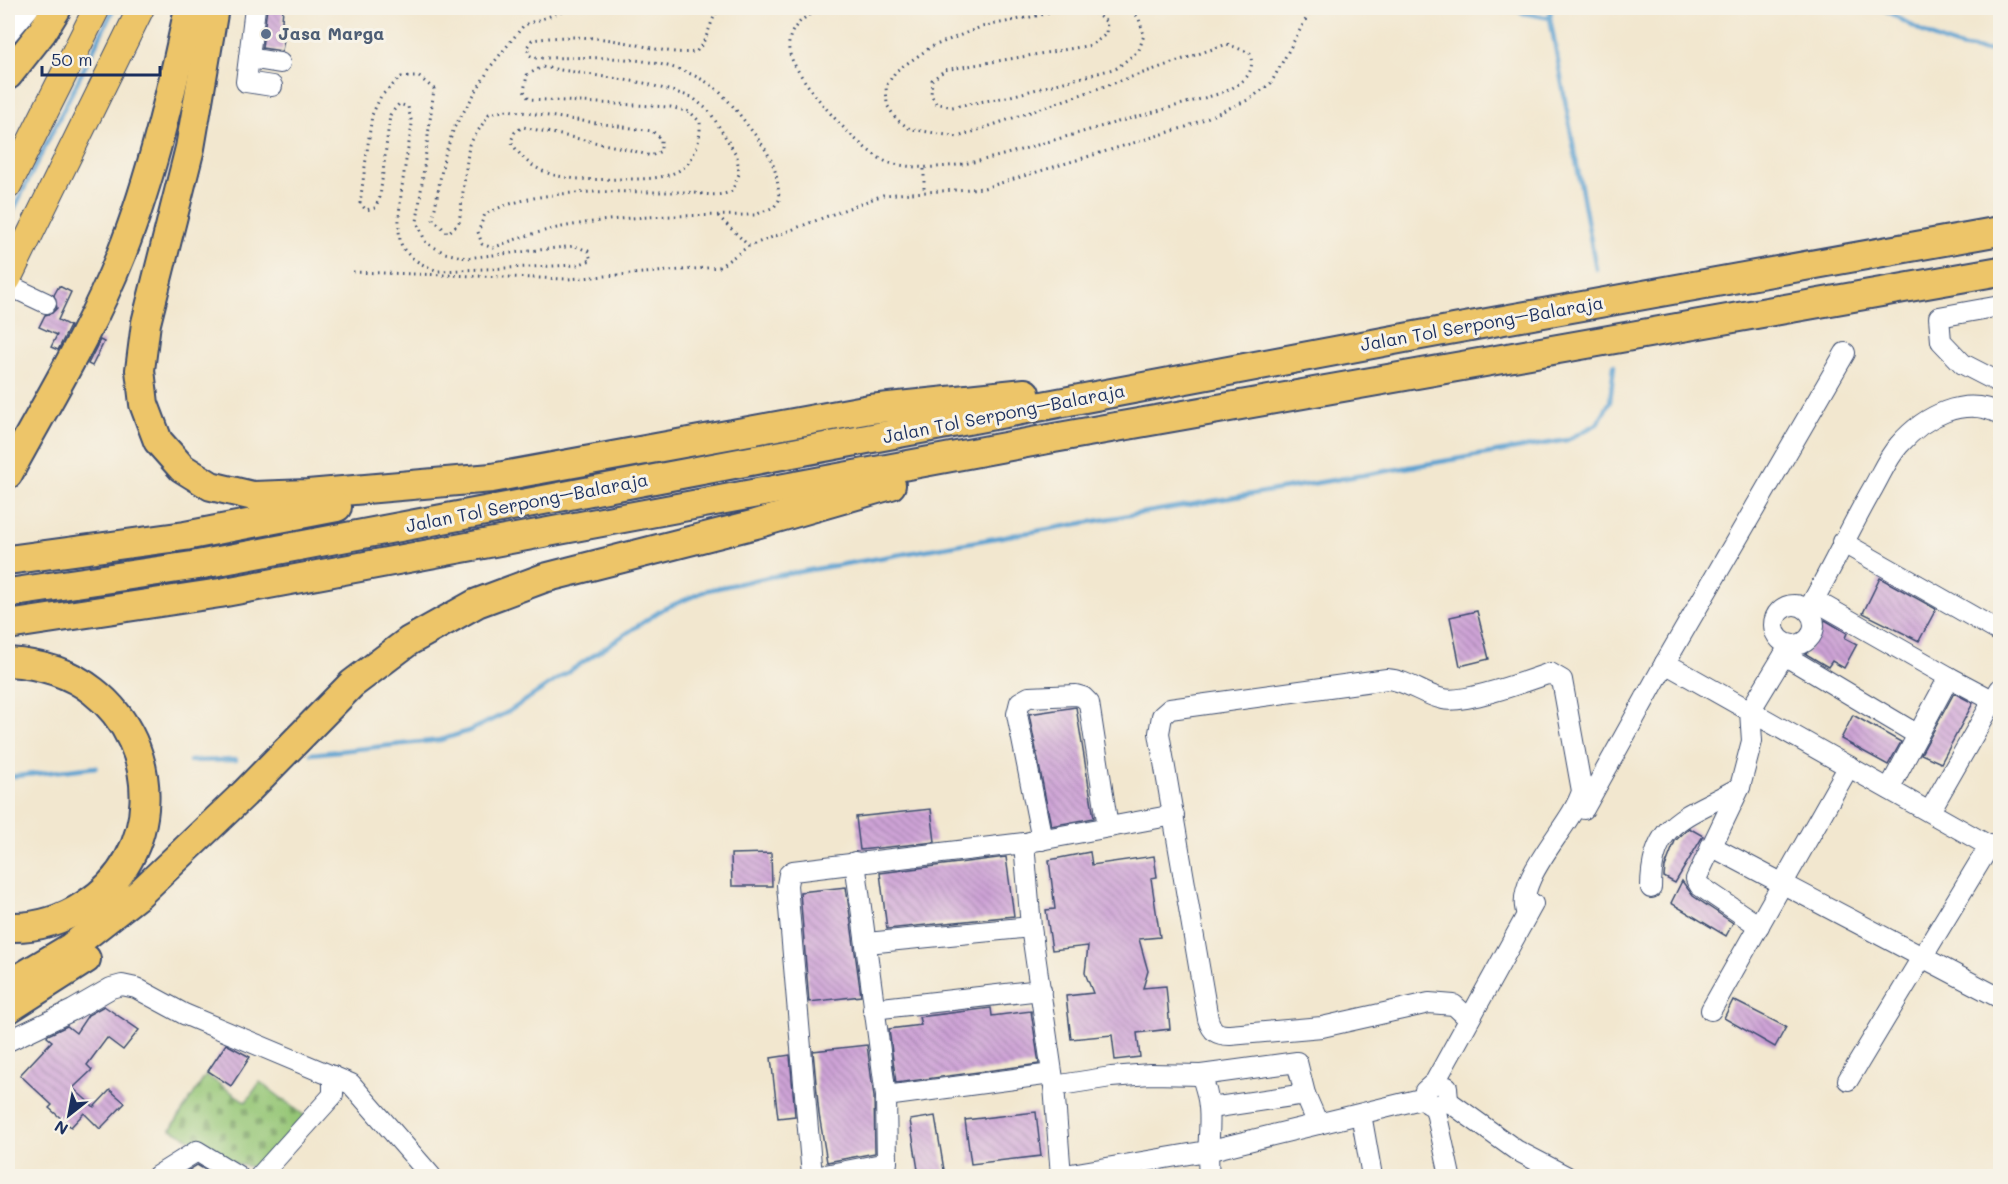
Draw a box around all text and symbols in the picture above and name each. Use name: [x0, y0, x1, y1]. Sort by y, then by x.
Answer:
place label: Jasa Marga: [278, 21, 384, 45]
marker: Jasa Marga: [259, 27, 273, 41]
scale bar: [42, 39, 160, 77]
text: 50 m: [51, 47, 93, 71]
street label: Jalan Tol Serpong–Balaraja: [1358, 290, 1605, 356]
street label: Jalan Tol Serpong–Balaraja: [881, 378, 1127, 448]
street label: Jalan Tol Serpong–Balaraja: [404, 467, 650, 537]
north arrow: [39, 1085, 99, 1145]
text: N: [50, 1116, 72, 1140]

